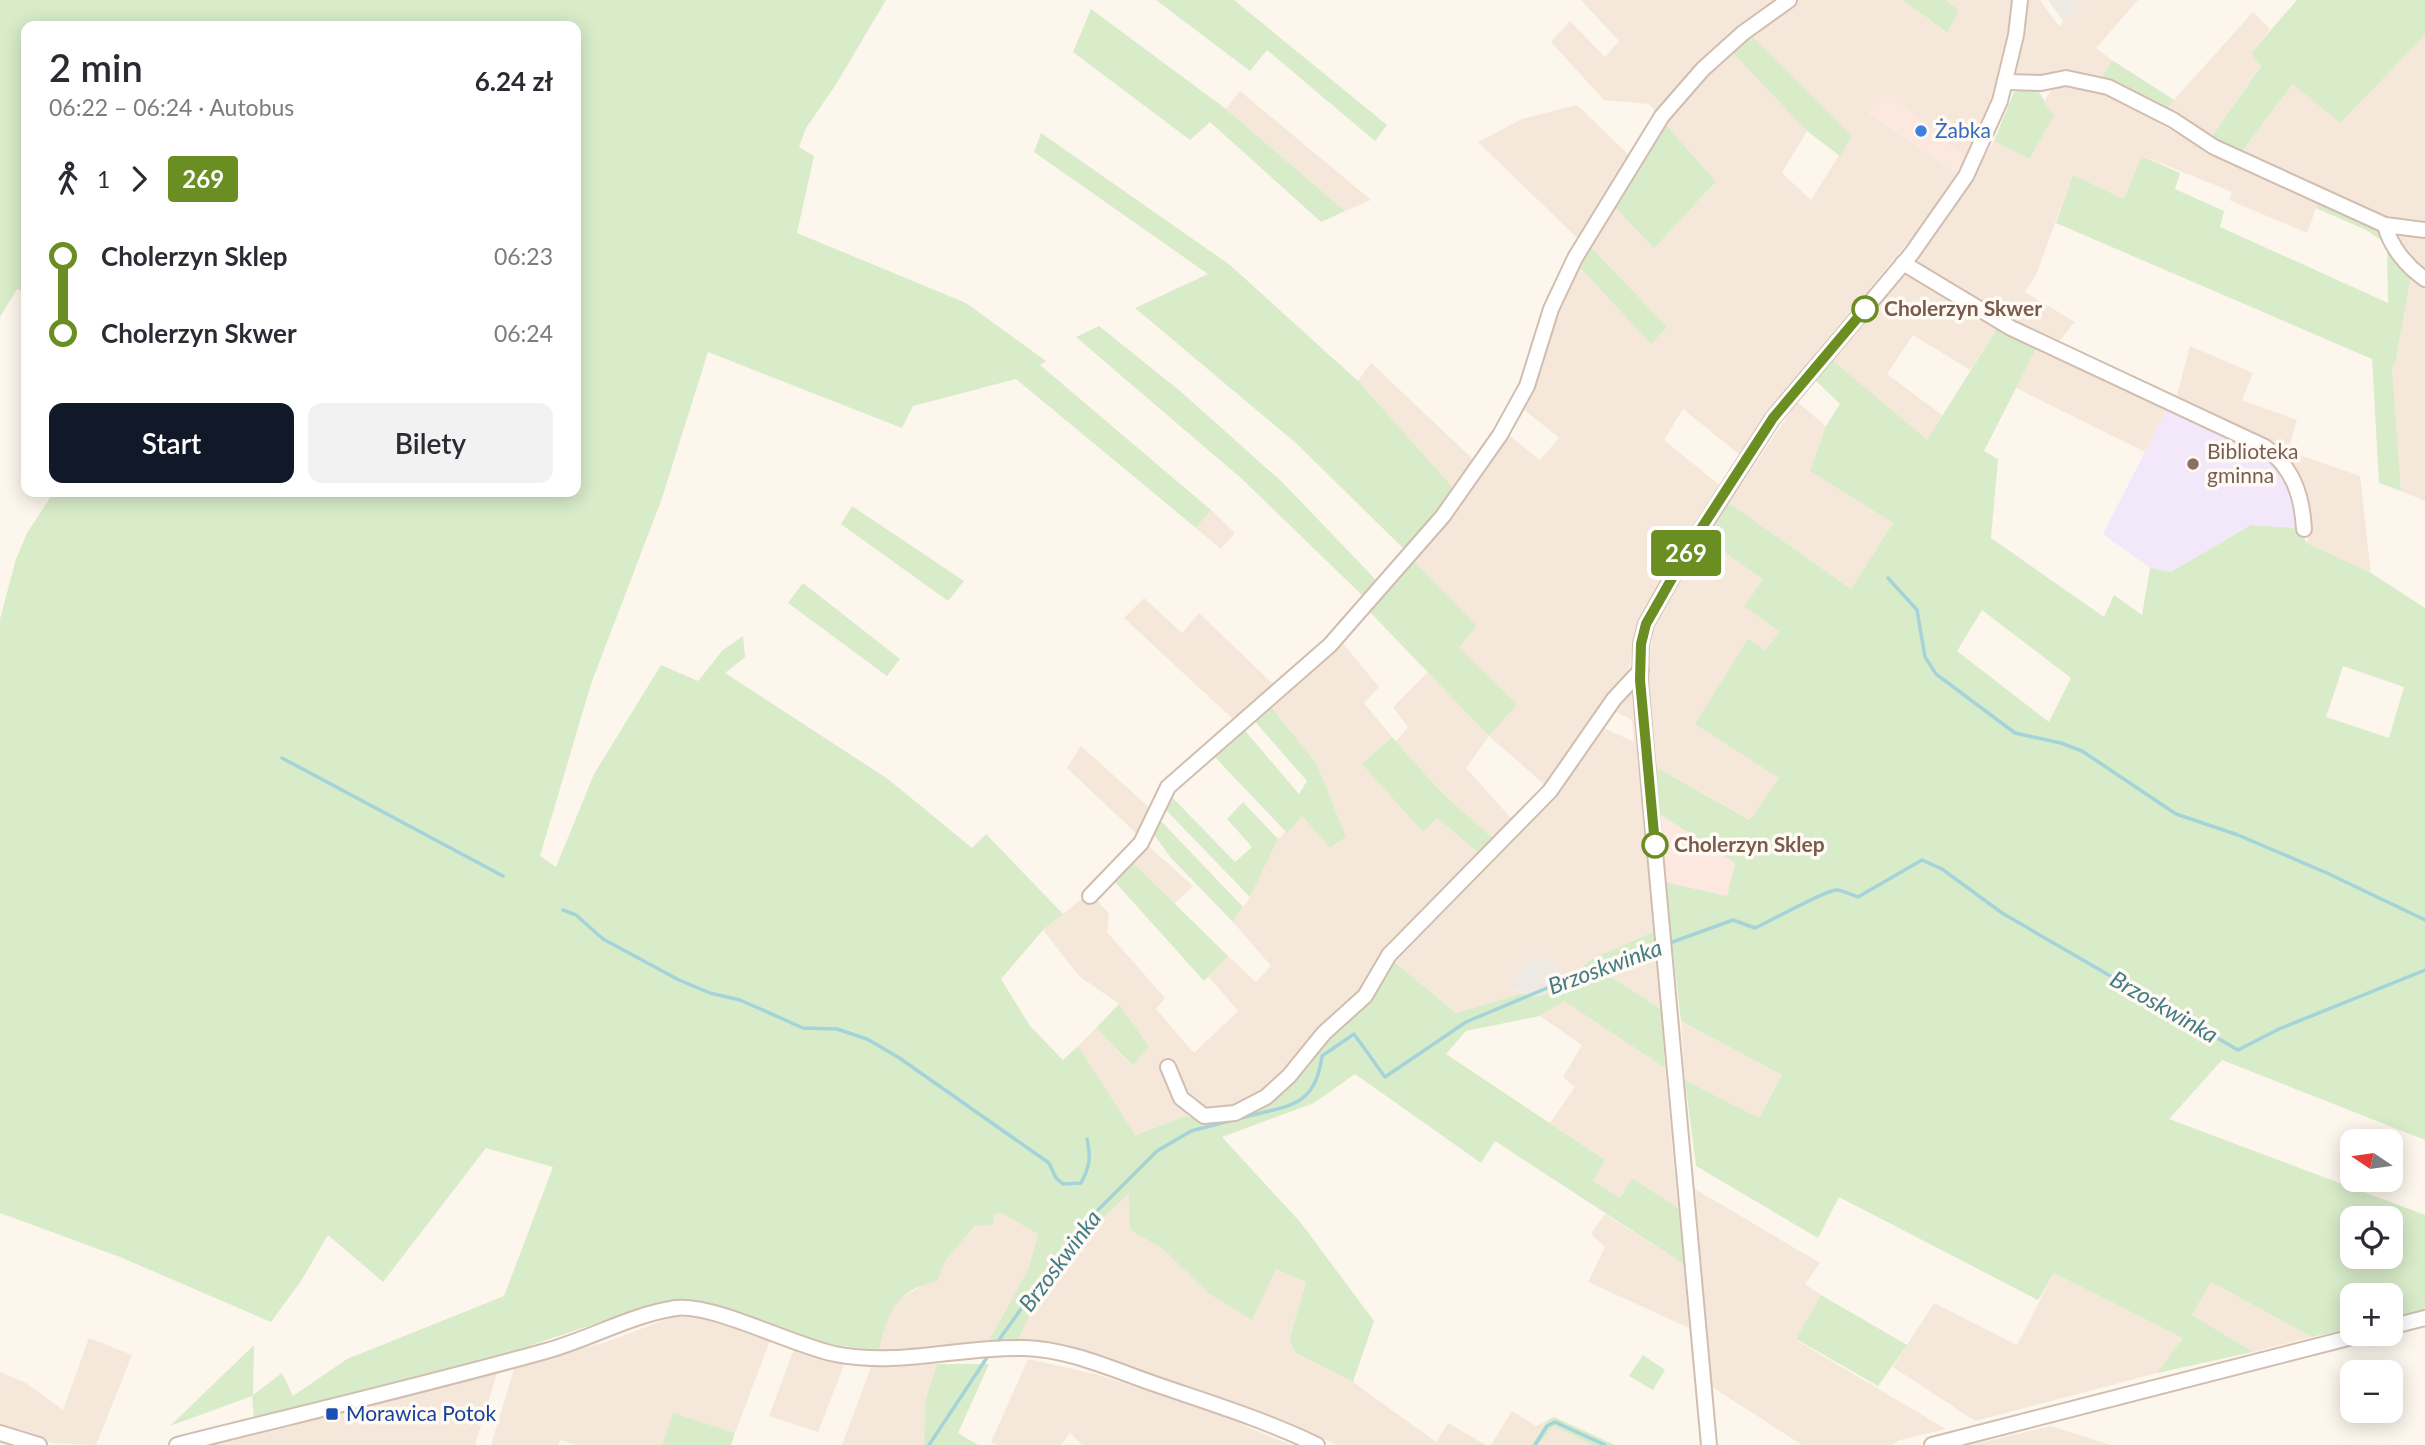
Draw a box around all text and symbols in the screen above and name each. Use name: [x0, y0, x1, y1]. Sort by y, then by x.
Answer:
text: 2 min: [49, 44, 143, 90]
text: 6.24 zł: [475, 65, 553, 97]
text: 06:22 – 06:24 · Autobus: [49, 93, 294, 121]
place label: Żabka: [1935, 117, 1991, 142]
marker: Żabka: [1913, 123, 1929, 139]
icon: walk: [49, 160, 87, 198]
icon: forward: [120, 160, 158, 198]
text: 269: [182, 164, 224, 193]
text: 1: [97, 165, 110, 193]
text: Cholerzyn Sklep: [101, 240, 288, 272]
text: 06:23: [494, 242, 553, 270]
place label: Cholerzyn Skwer: [1884, 295, 2042, 320]
marker: Cholerzyn Skwer: [1852, 296, 1878, 322]
text: Cholerzyn Skwer: [101, 317, 297, 349]
text: 06:24: [494, 319, 553, 347]
button: Start: [49, 403, 294, 483]
button: Bilety: [308, 403, 553, 483]
place label: Biblioteka gminna: [2207, 438, 2299, 487]
marker: Biblioteka gminna: [2185, 456, 2201, 472]
line badge: 269: [1646, 530, 1726, 576]
text: 269: [1665, 538, 1707, 567]
place label: Cholerzyn Sklep: [1674, 831, 1825, 856]
marker: Cholerzyn Sklep: [1642, 832, 1668, 858]
water label: Brzoskwinka: [1544, 933, 1665, 1000]
water label: Brzoskwinka: [2106, 964, 2223, 1048]
north arrow: [2340, 1129, 2403, 1192]
map controls: [2340, 1129, 2403, 1423]
water label: Brzoskwinka: [1012, 1204, 1106, 1316]
button: locate: [2340, 1206, 2403, 1269]
button: +: [2340, 1283, 2403, 1346]
button: −: [2340, 1360, 2403, 1423]
place label: Morawica Potok: [346, 1400, 496, 1425]
marker: Morawica Potok: [324, 1406, 340, 1422]

